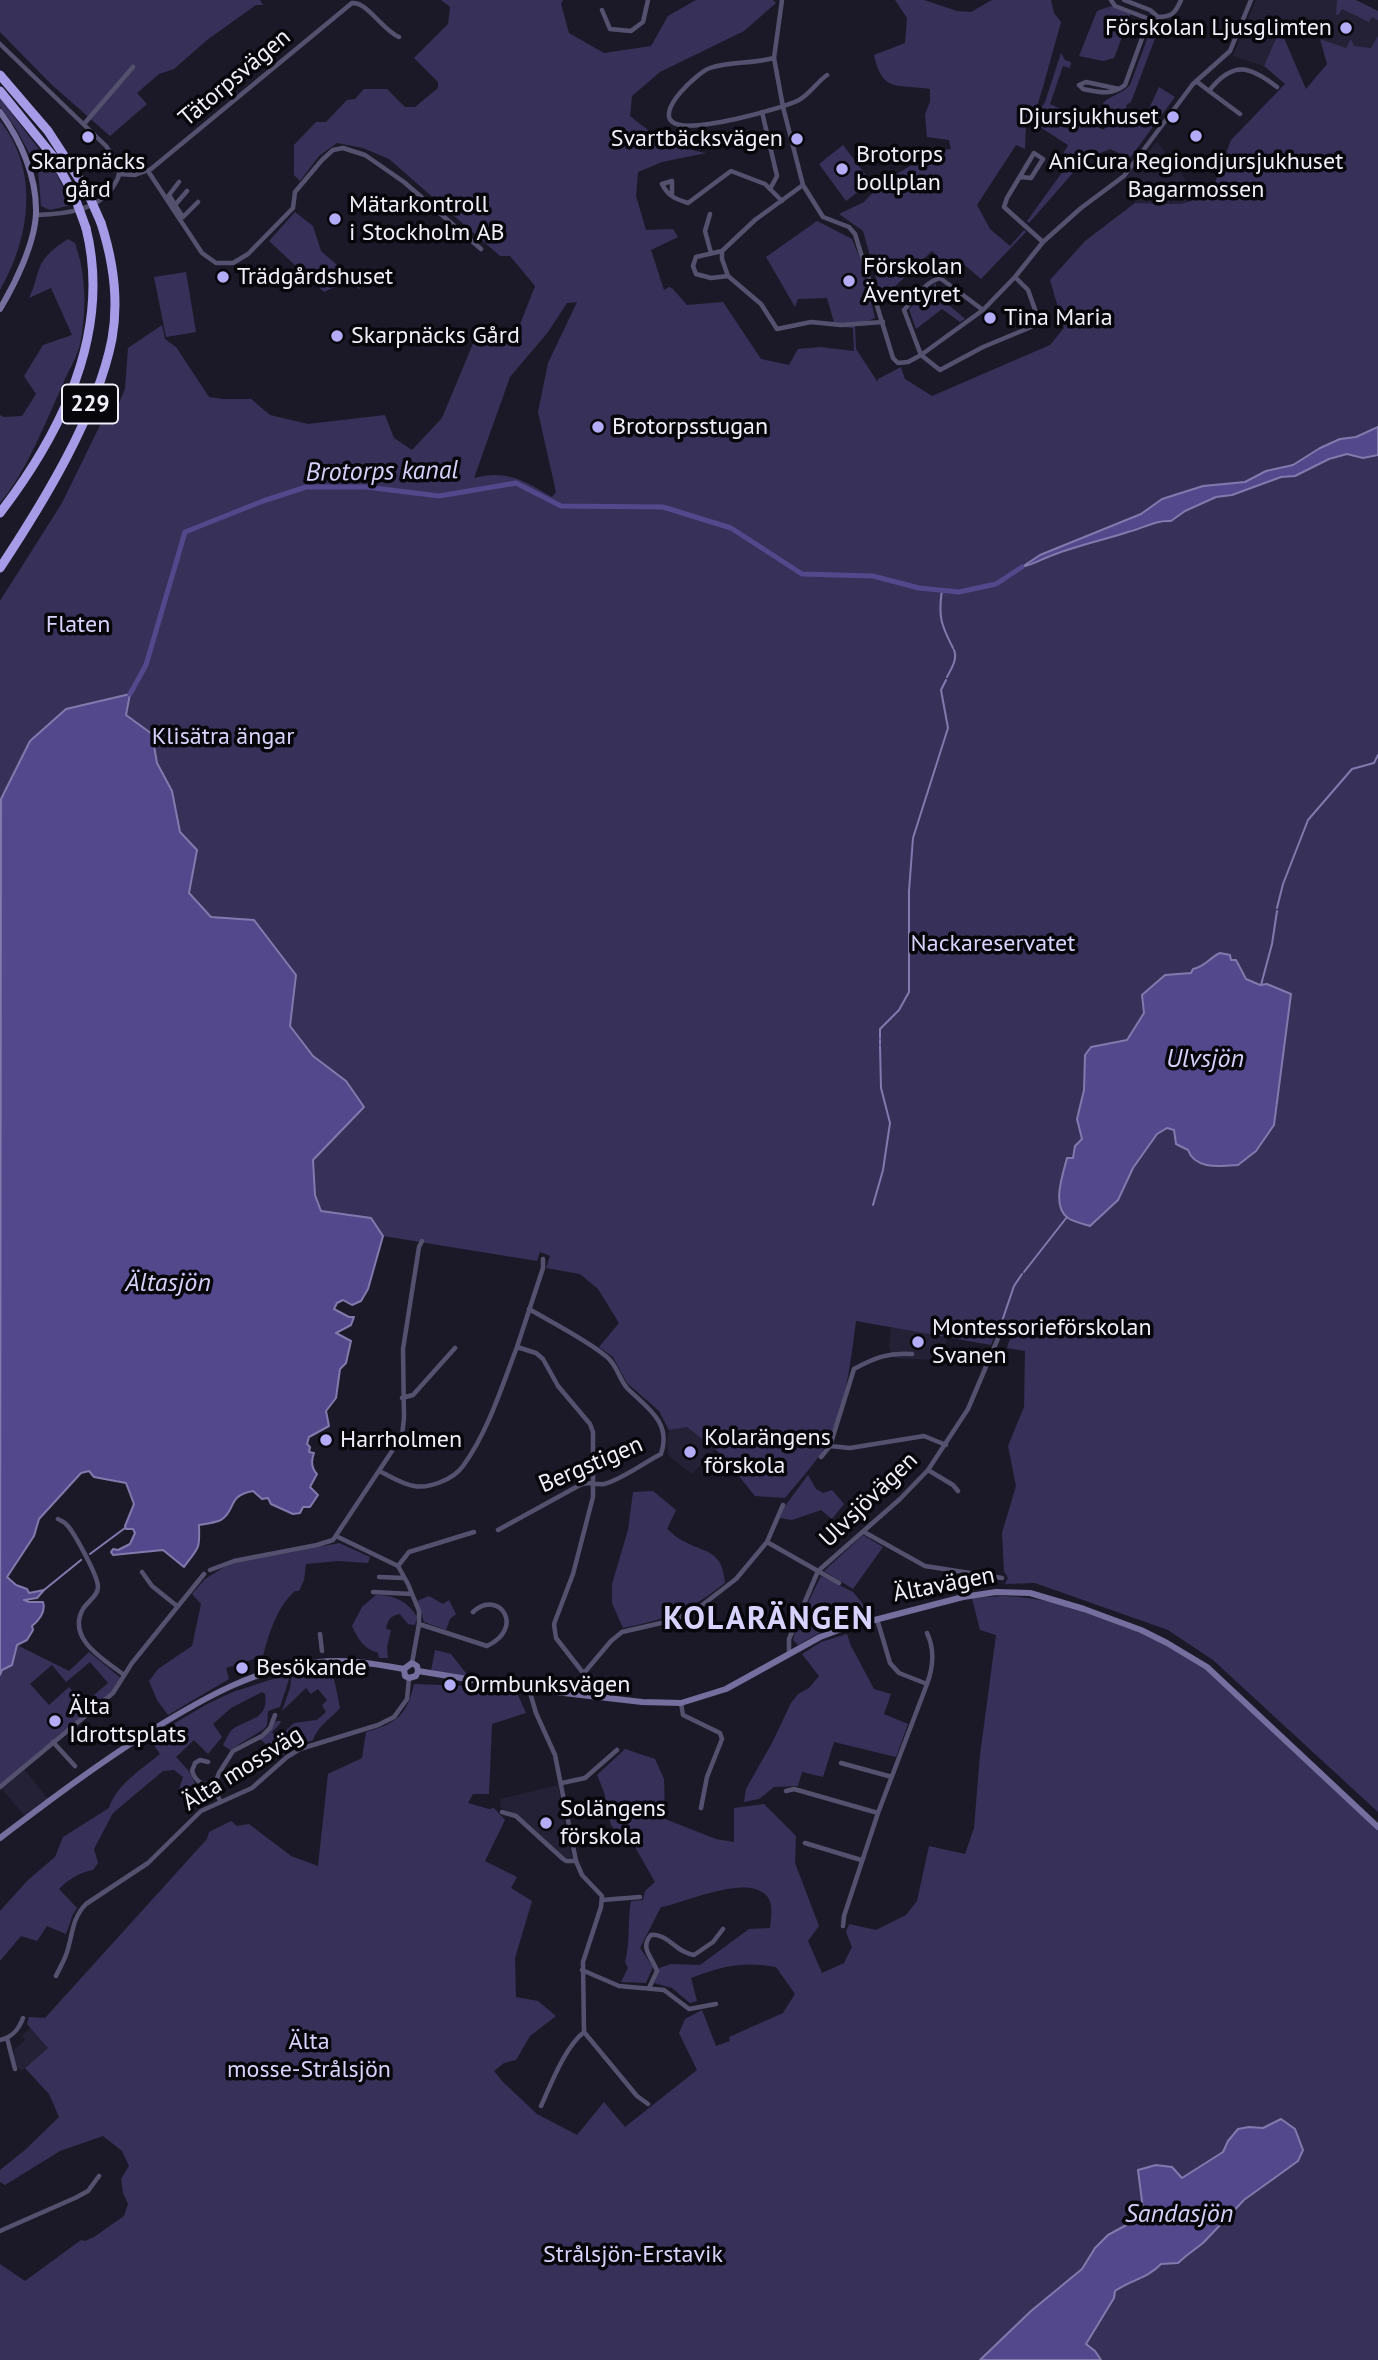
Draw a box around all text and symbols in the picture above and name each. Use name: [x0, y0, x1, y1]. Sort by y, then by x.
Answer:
place label: Förskolan Ljusglimten: [1105, 14, 1332, 42]
marker: Förskolan Ljusglimten: [1338, 20, 1354, 36]
street label: Tätorpsvägen: [173, 23, 297, 133]
place label: Djursjukhuset: [1018, 103, 1159, 131]
marker: Djursjukhuset: [1165, 109, 1181, 125]
place label: Svartbäcksvägen: [611, 125, 783, 153]
marker: AniCura Regiondjursjukhuset Bagarmossen: [1188, 128, 1204, 144]
marker: Skarpnäcks gård: [80, 129, 96, 145]
marker: Svartbäcksvägen: [789, 131, 805, 147]
place label: Brotorps bollplan: [856, 141, 943, 197]
place label: Skarpnäcks gård: [31, 148, 145, 204]
place label: AniCura Regiondjursjukhuset Bagarmossen: [1049, 148, 1343, 204]
marker: Brotorps bollplan: [834, 161, 850, 177]
place label: Mätarkontroll i Stockholm AB: [349, 191, 505, 247]
marker: Mätarkontroll i Stockholm AB: [327, 211, 343, 227]
place label: Förskolan Äventyret: [863, 253, 963, 309]
place label: Trädgårdshuset: [237, 263, 393, 291]
marker: Trädgårdshuset: [215, 269, 231, 285]
marker: Förskolan Äventyret: [841, 273, 857, 289]
place label: Tina Maria: [1004, 304, 1113, 332]
marker: Tina Maria: [982, 310, 998, 326]
place label: Skarpnäcks Gård: [351, 322, 520, 350]
marker: Skarpnäcks Gård: [329, 328, 345, 344]
road number: 229: [62, 384, 118, 424]
place label: Brotorpsstugan: [612, 413, 768, 441]
marker: Brotorpsstugan: [590, 419, 606, 435]
water label: Brotorps kanal: [305, 455, 459, 489]
park label: Flaten: [46, 611, 110, 639]
park label: Klisätra ängar: [152, 723, 294, 751]
park label: Nackareservatet: [911, 930, 1075, 958]
water label: Ulvsjön: [1166, 1044, 1244, 1076]
water label: Ältasjön: [125, 1268, 211, 1300]
place label: Montessorieförskolan Svanen: [932, 1314, 1152, 1370]
marker: Montessorieförskolan Svanen: [910, 1334, 926, 1350]
place label: Kolarängens förskola: [704, 1424, 831, 1480]
place label: Harrholmen: [340, 1426, 462, 1454]
street label: Bergstigen: [535, 1430, 647, 1500]
marker: Harrholmen: [318, 1432, 334, 1448]
marker: Kolarängens förskola: [682, 1444, 698, 1460]
street label: Ulvsjövägen: [814, 1446, 924, 1554]
street label: Ältavägen: [891, 1561, 997, 1609]
district label: KOLARÄNGEN: [665, 1601, 873, 1639]
place label: Besökande: [256, 1654, 367, 1682]
marker: Besökande: [234, 1660, 250, 1676]
place label: Ormbunksvägen: [464, 1671, 630, 1699]
marker: Ormbunksvägen: [442, 1677, 458, 1693]
place label: Älta Idrottsplats: [69, 1693, 186, 1749]
marker: Älta Idrottsplats: [47, 1713, 63, 1729]
street label: Älta mossväg: [178, 1721, 308, 1817]
place label: Solängens förskola: [560, 1795, 666, 1851]
marker: Solängens förskola: [538, 1815, 554, 1831]
park label: Älta mosse-Strålsjön: [227, 2028, 391, 2084]
water label: Sandasjön: [1125, 2199, 1233, 2231]
park label: Strålsjön-Erstavik: [543, 2241, 723, 2269]

